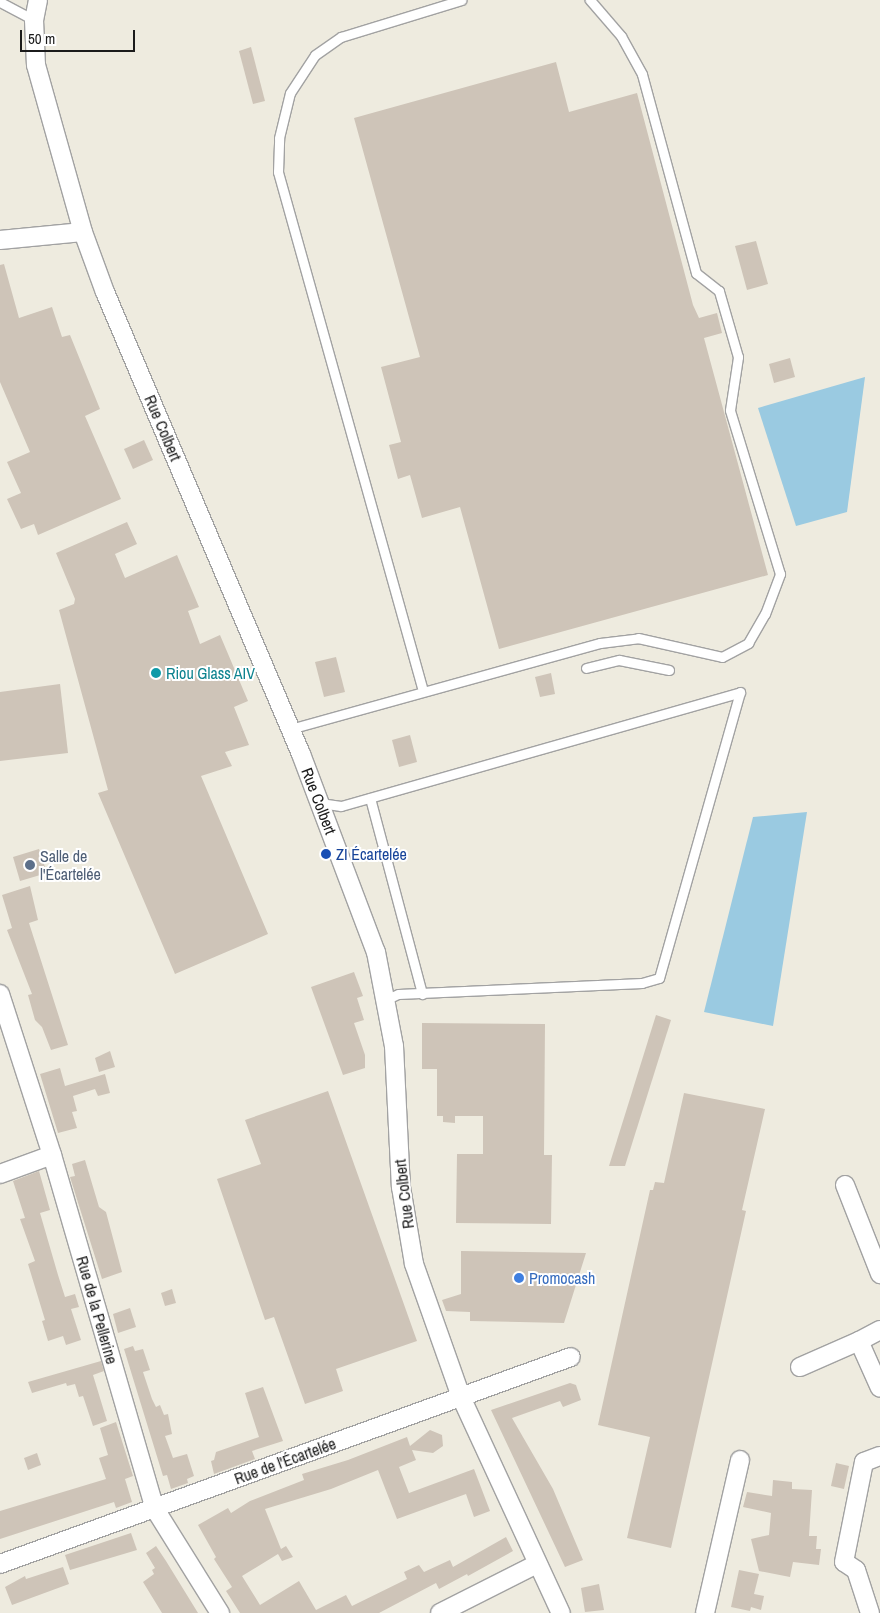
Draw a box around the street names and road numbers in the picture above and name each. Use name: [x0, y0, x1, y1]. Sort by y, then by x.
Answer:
street label: Rue Colbert: [140, 392, 186, 464]
street label: Rue Colbert: [297, 765, 341, 837]
street label: Rue Colbert: [390, 1158, 418, 1230]
street label: Rue de la Pellerine: [72, 1254, 122, 1366]
street label: Rue de l'Écartelée: [232, 1434, 338, 1488]

